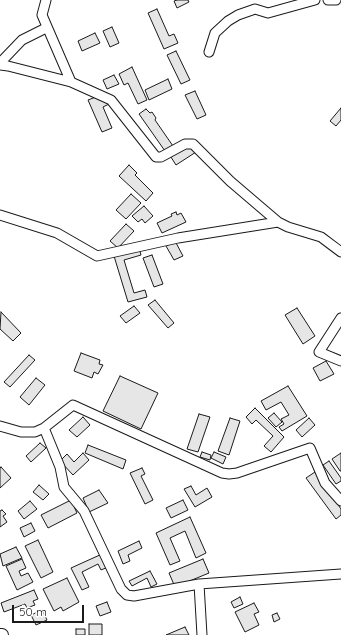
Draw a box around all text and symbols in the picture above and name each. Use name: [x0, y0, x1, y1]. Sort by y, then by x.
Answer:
scale bar: [14, 597, 86, 623]
text: 50 m: [19, 604, 47, 619]

